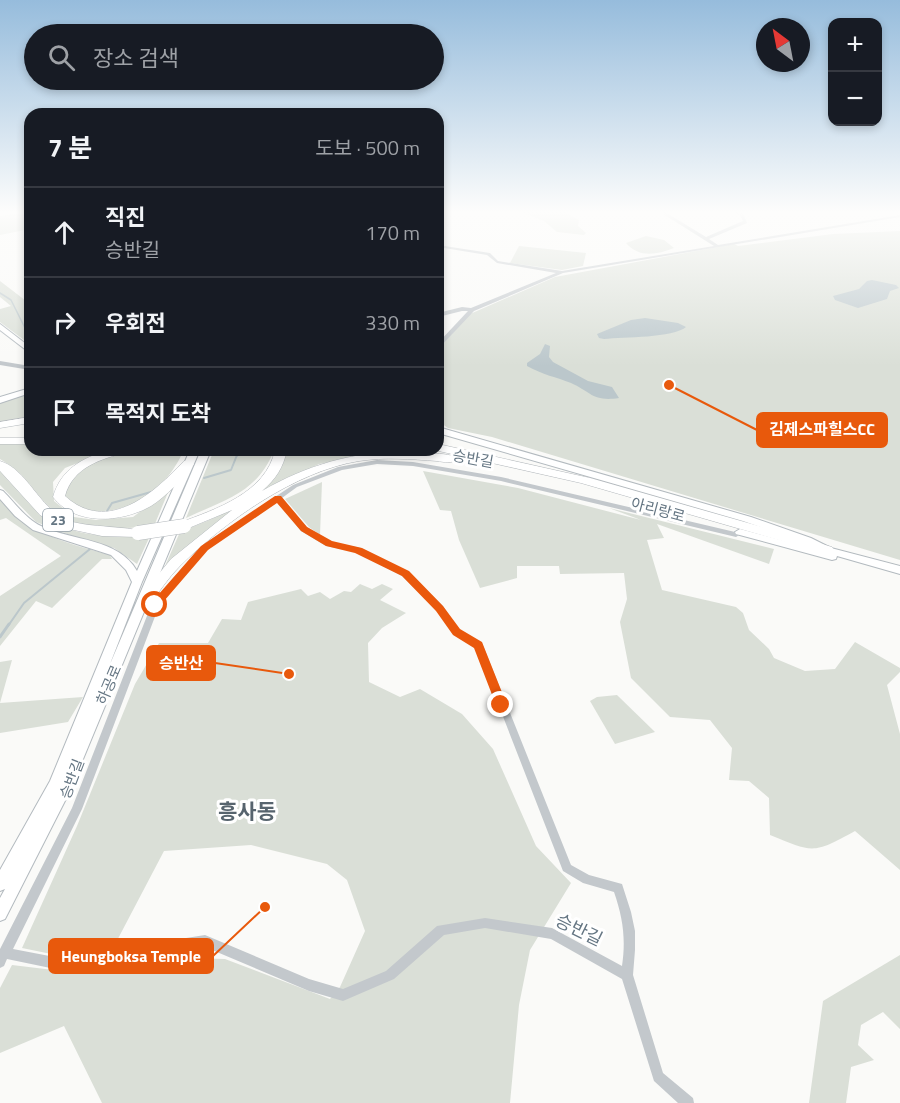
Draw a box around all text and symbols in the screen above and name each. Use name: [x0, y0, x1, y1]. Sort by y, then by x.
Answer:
north arrow: [756, 18, 810, 72]
map controls: [828, 18, 882, 126]
button: +: [828, 18, 882, 72]
search box: [24, 24, 444, 90]
icon: search: [45, 41, 78, 74]
text: 장소 검색: [93, 41, 179, 75]
button: −: [828, 72, 882, 126]
text: 7 분: [48, 128, 92, 167]
text: 도보 · 500 m: [315, 132, 420, 163]
text: 직진: [105, 200, 145, 234]
icon: ahead: [48, 216, 81, 249]
text: 170 m: [365, 217, 420, 248]
text: 승반길: [105, 234, 160, 265]
icon: right: [48, 306, 81, 339]
text: 우회전: [105, 306, 166, 340]
text: 330 m: [365, 307, 420, 338]
icon: arrive: [48, 396, 81, 429]
text: 목적지 도착: [105, 396, 211, 430]
callout: 김제스파힐스CC: [757, 413, 887, 447]
text: 김제스파힐스CC: [769, 417, 875, 441]
street label: 승반길: [451, 444, 495, 473]
street label: 아리랑로: [628, 491, 688, 528]
road number: 23: [43, 509, 73, 531]
route start: [141, 591, 167, 617]
callout: 승반산: [147, 646, 215, 680]
text: 승반산: [159, 651, 203, 675]
street label: 하공로: [90, 661, 127, 708]
route end: [487, 691, 513, 717]
street label: 승반길: [53, 755, 90, 802]
district label: 흥사동: [218, 795, 276, 827]
street label: 승반길: [551, 907, 607, 953]
callout: Heungboksa Temple: [49, 939, 213, 973]
text: Heungboksa Temple: [61, 944, 201, 968]

